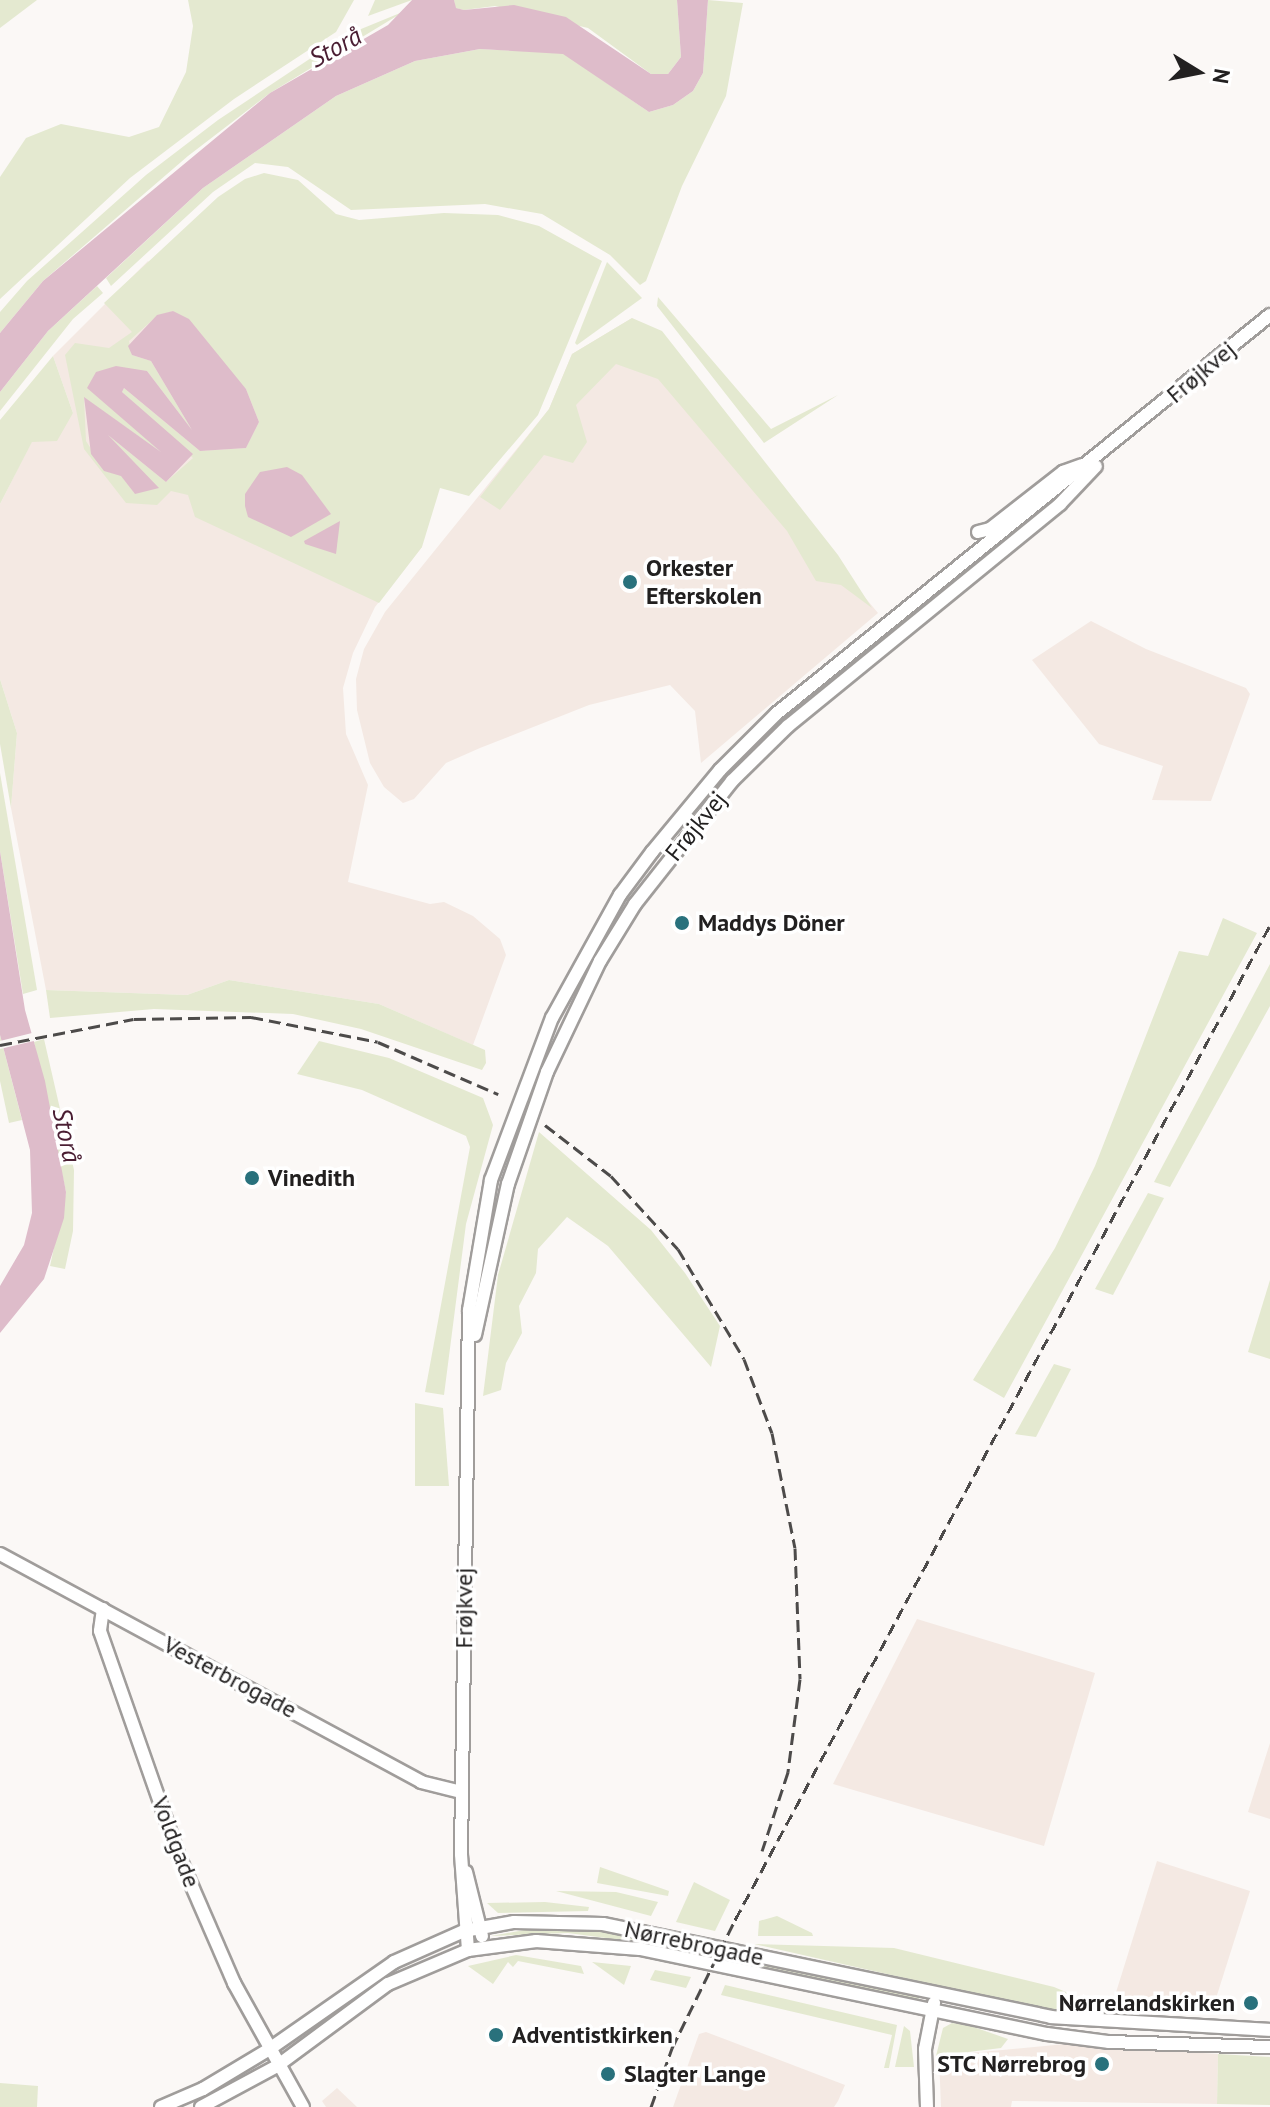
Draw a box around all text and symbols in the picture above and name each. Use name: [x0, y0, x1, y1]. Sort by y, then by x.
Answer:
water label: Storå: [303, 20, 367, 74]
north arrow: [1158, 32, 1238, 112]
text: N: [1207, 67, 1237, 86]
street label: Frøjkvej: [1161, 335, 1241, 409]
place label: Orkester Efterskolen: [646, 554, 762, 610]
marker: Orkester Efterskolen: [621, 573, 639, 591]
street label: Frøjkvej: [659, 785, 733, 867]
place label: Maddys Döner: [698, 909, 845, 937]
marker: Maddys Döner: [673, 914, 691, 932]
water label: Storå: [46, 1105, 88, 1165]
place label: Vinedith: [268, 1164, 355, 1192]
marker: Vinedith: [243, 1169, 261, 1187]
street label: Frøjkvej: [450, 1567, 478, 1649]
street label: Vesterbrogade: [159, 1630, 301, 1724]
street label: Voldgade: [146, 1793, 206, 1891]
street label: Nørrebrogade: [622, 1914, 766, 1972]
place label: Nørrelandskirken: [1059, 1989, 1235, 2017]
marker: Nørrelandskirken: [1242, 1994, 1260, 2012]
place label: Adventistkirken: [512, 2021, 673, 2049]
marker: Adventistkirken: [487, 2026, 505, 2044]
place label: STC Nørrebrog: [936, 2050, 1086, 2078]
marker: STC Nørrebrog: [1093, 2055, 1111, 2073]
place label: Slagter Lange: [624, 2060, 766, 2088]
marker: Slagter Lange: [599, 2065, 617, 2083]

